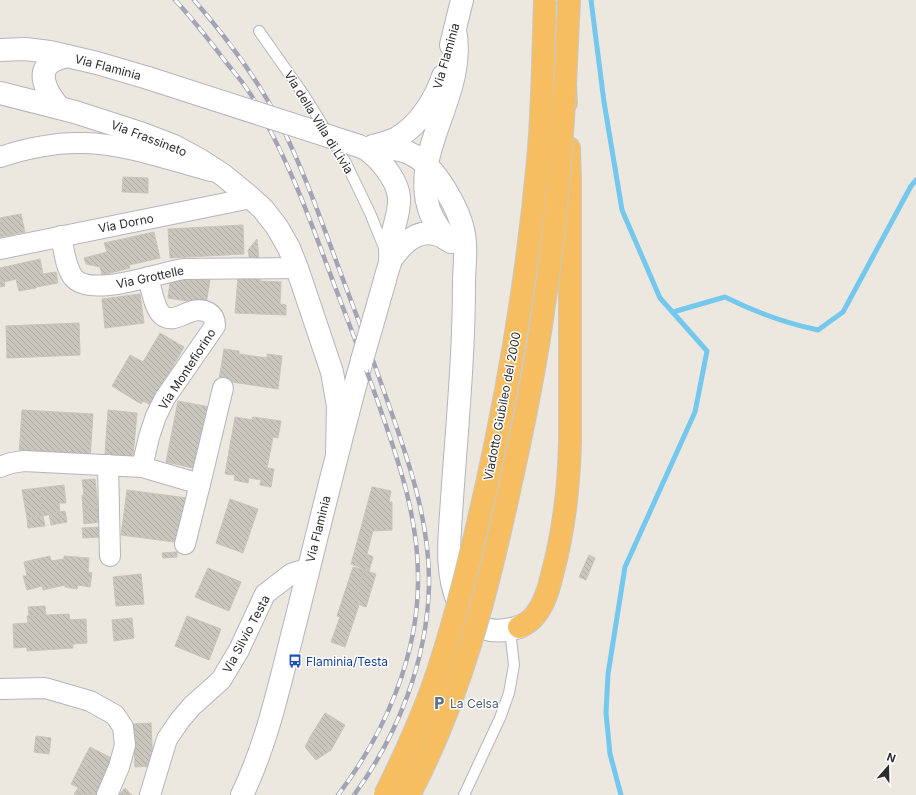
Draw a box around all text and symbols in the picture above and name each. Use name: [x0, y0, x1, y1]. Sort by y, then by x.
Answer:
street label: Via Flaminia: [429, 21, 463, 91]
street label: Via Flaminia: [73, 51, 143, 83]
street label: Via della Villa di Livia: [281, 68, 357, 176]
street label: Via Frassineto: [109, 117, 189, 159]
street label: Via Dorno: [97, 210, 155, 236]
street label: Via Grottelle: [115, 262, 185, 292]
street label: Via Montefiorino: [155, 326, 219, 412]
street label: Viadotto Giubileo del 2000: [480, 331, 524, 481]
street label: Via Flaminia: [302, 494, 334, 564]
street label: Via Silvio Testa: [219, 593, 273, 675]
bus stop icon: Flaminia/Testa: [287, 653, 303, 669]
place label: Flaminia/Testa: [306, 654, 388, 669]
parking icon: La Celsa: [431, 695, 447, 711]
place label: La Celsa: [450, 696, 499, 711]
north arrow: [868, 747, 908, 787]
text: N: [885, 750, 898, 766]

